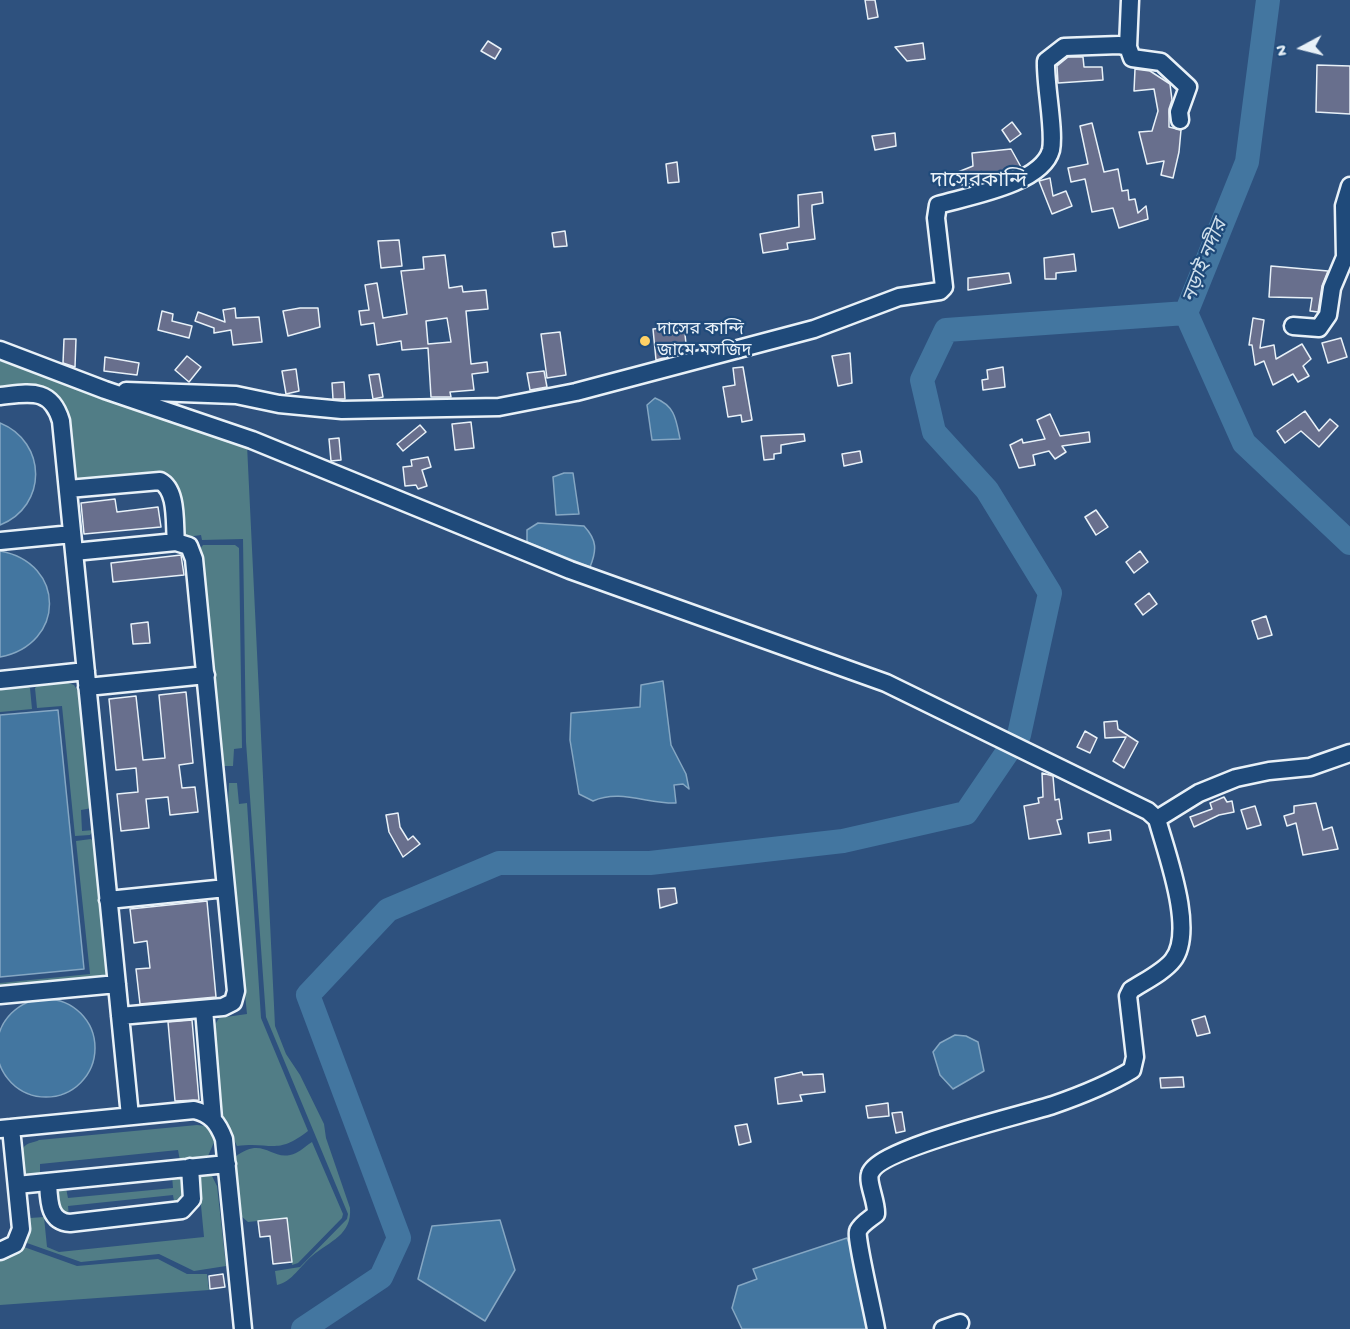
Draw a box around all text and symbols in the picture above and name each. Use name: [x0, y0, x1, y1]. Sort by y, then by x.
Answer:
north arrow: [1272, 18, 1332, 78]
text: N: [1274, 44, 1294, 57]
district label: দাসেরকান্দি: [931, 170, 1027, 196]
water label: নড়াই নদীর: [1180, 217, 1234, 307]
place label: দাসের কান্দি জামে মসজিদ: [657, 320, 752, 362]
marker: দাসের কান্দি জামে মসজিদ: [638, 334, 652, 348]

